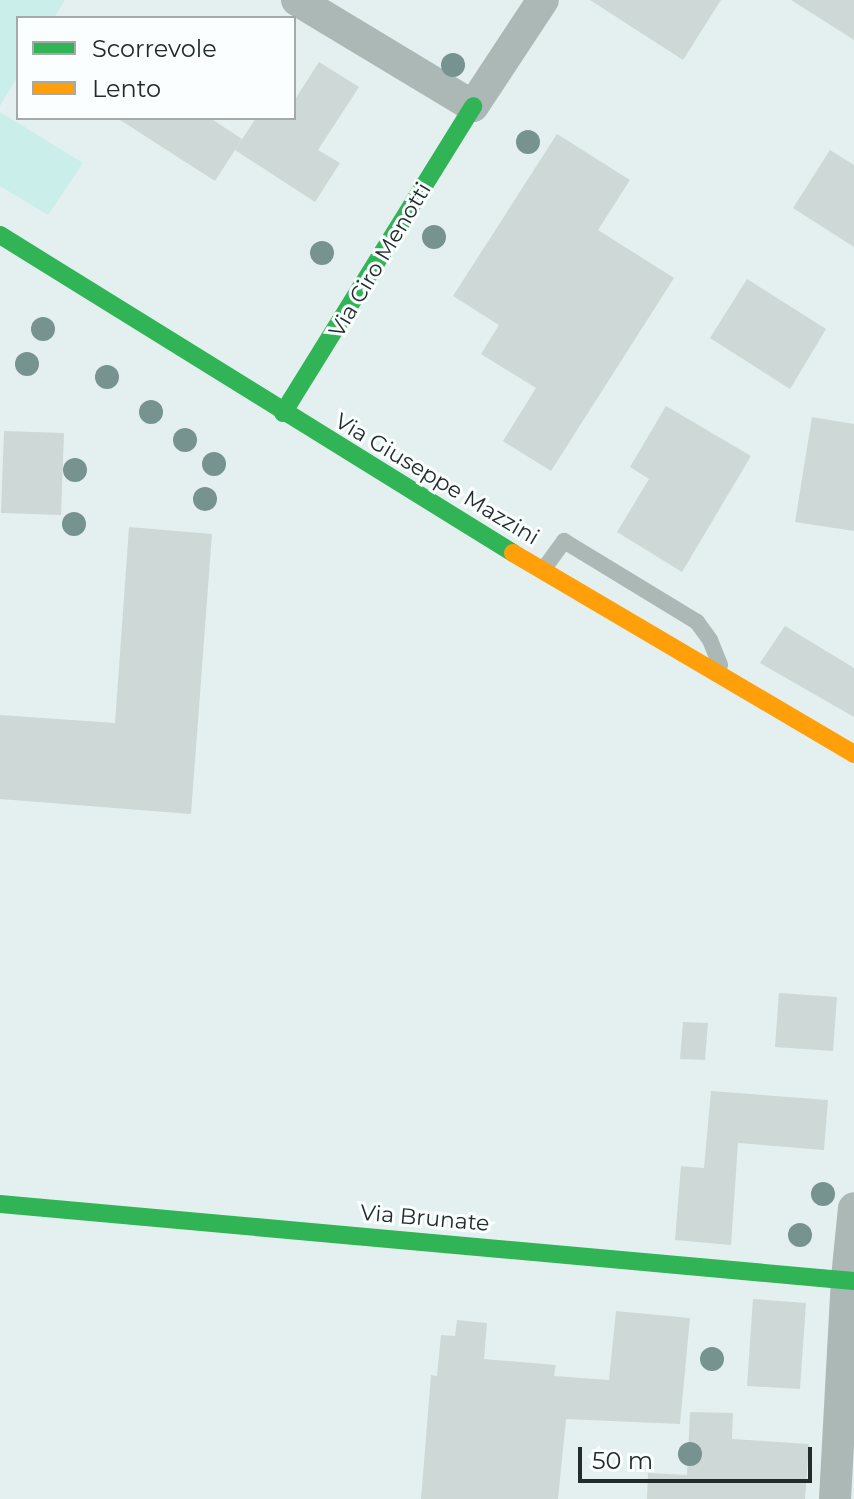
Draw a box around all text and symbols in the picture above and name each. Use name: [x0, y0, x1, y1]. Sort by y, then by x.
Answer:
legend: [16, 16, 296, 120]
text: Scorrevole: [92, 34, 217, 63]
text: Lento: [92, 74, 161, 103]
street label: Via Ciro Menotti: [323, 178, 437, 342]
street label: Via Giuseppe Mazzini: [330, 408, 544, 550]
street label: Via Brunate: [359, 1199, 491, 1237]
scale bar: [582, 1431, 816, 1481]
text: 50 m: [592, 1446, 653, 1475]

